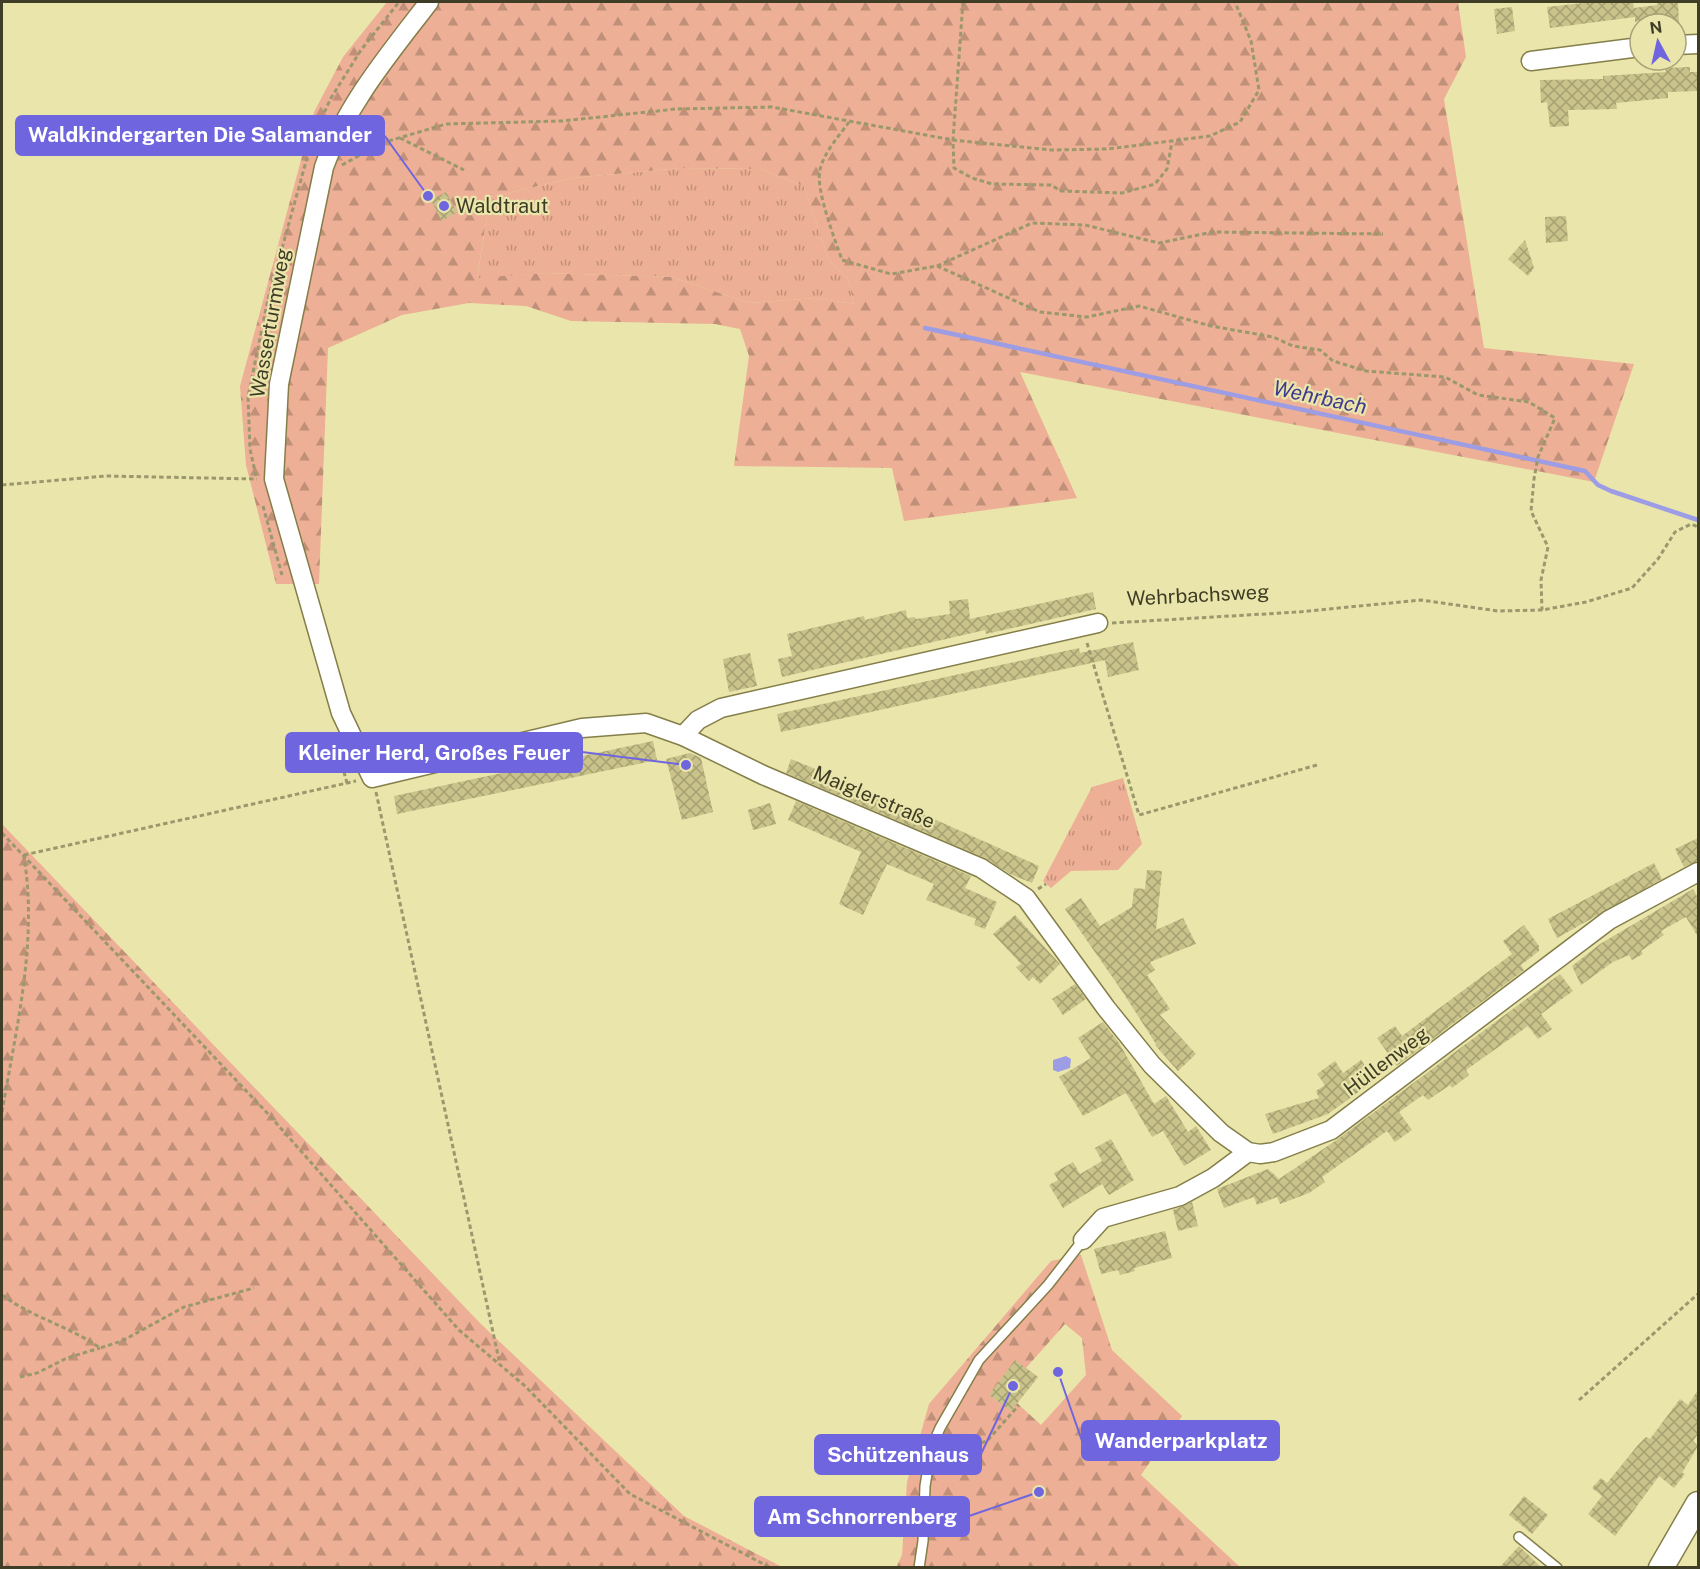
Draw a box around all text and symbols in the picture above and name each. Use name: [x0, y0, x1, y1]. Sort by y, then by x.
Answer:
north arrow: [1628, 12, 1688, 72]
text: N: [1648, 17, 1664, 38]
callout: Waldkindergarten Die Salamander: [16, 116, 384, 155]
text: Waldkindergarten Die Salamander: [28, 122, 372, 147]
place label: Waldtraut: [456, 194, 548, 218]
marker: Waldtraut: [437, 199, 451, 213]
street label: Wasserturmweg: [245, 246, 295, 400]
water label: Wehrbach: [1271, 375, 1369, 419]
street label: Wehrbachsweg: [1126, 579, 1270, 611]
callout: Kleiner Herd, Großes Feuer: [286, 733, 582, 772]
text: Kleiner Herd, Großes Feuer: [298, 740, 570, 765]
street label: Maiglerstraße: [809, 761, 939, 833]
street label: Hüllenweg: [1339, 1021, 1433, 1101]
callout: Wanderparkplatz: [1082, 1421, 1279, 1460]
text: Wanderparkplatz: [1095, 1428, 1267, 1453]
callout: Schützenhaus: [815, 1435, 981, 1474]
text: Schützenhaus: [827, 1442, 969, 1467]
callout: Am Schnorrenberg: [755, 1497, 969, 1536]
text: Am Schnorrenberg: [767, 1504, 957, 1529]

